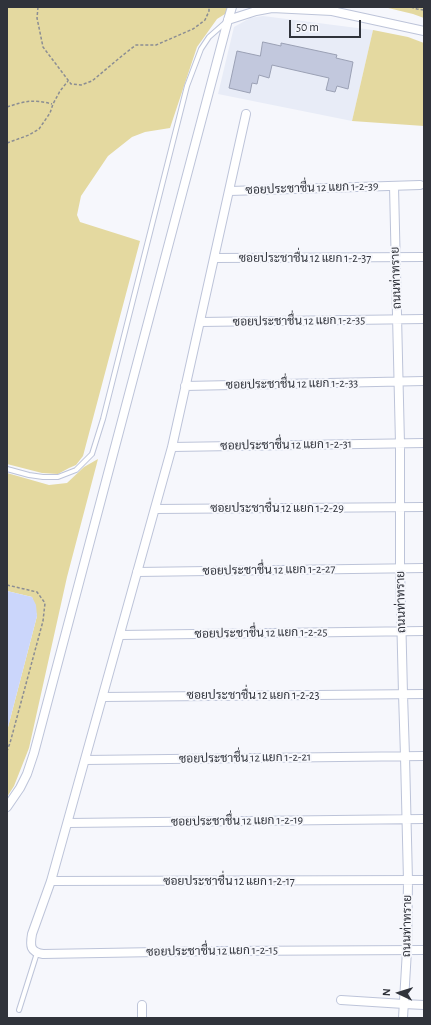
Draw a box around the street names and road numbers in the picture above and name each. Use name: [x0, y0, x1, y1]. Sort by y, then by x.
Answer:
street label: ซอยประชาชื่น 12 แยก 1-2-39: [245, 178, 379, 198]
street label: ถนนท่าทราย: [388, 247, 404, 309]
street label: ซอยประชาชื่น 12 แยก 1-2-37: [239, 251, 371, 265]
street label: ซอยประชาชื่น 12 แยก 1-2-35: [233, 313, 365, 329]
street label: ซอยประชาชื่น 12 แยก 1-2-33: [226, 376, 358, 392]
street label: ซอยประชาชื่น 12 แยก 1-2-31: [220, 437, 352, 453]
street label: ซอยประชาชื่น 12 แยก 1-2-29: [210, 501, 344, 515]
street label: ซอยประชาชื่น 12 แยก 1-2-27: [202, 562, 336, 578]
street label: ถนนท่าทราย: [393, 571, 409, 633]
street label: ซอยประชาชื่น 12 แยก 1-2-25: [194, 625, 328, 641]
street label: ซอยประชาชื่น 12 แยก 1-2-23: [187, 688, 319, 702]
street label: ซอยประชาชื่น 12 แยก 1-2-21: [179, 750, 311, 766]
street label: ซอยประชาชื่น 12 แยก 1-2-19: [171, 813, 303, 829]
street label: ซอยประชาชื่น 12 แยก 1-2-17: [163, 874, 295, 888]
street label: ถนนท่าทราย: [399, 895, 415, 957]
street label: ซอยประชาชื่น 12 แยก 1-2-15: [146, 943, 278, 959]

